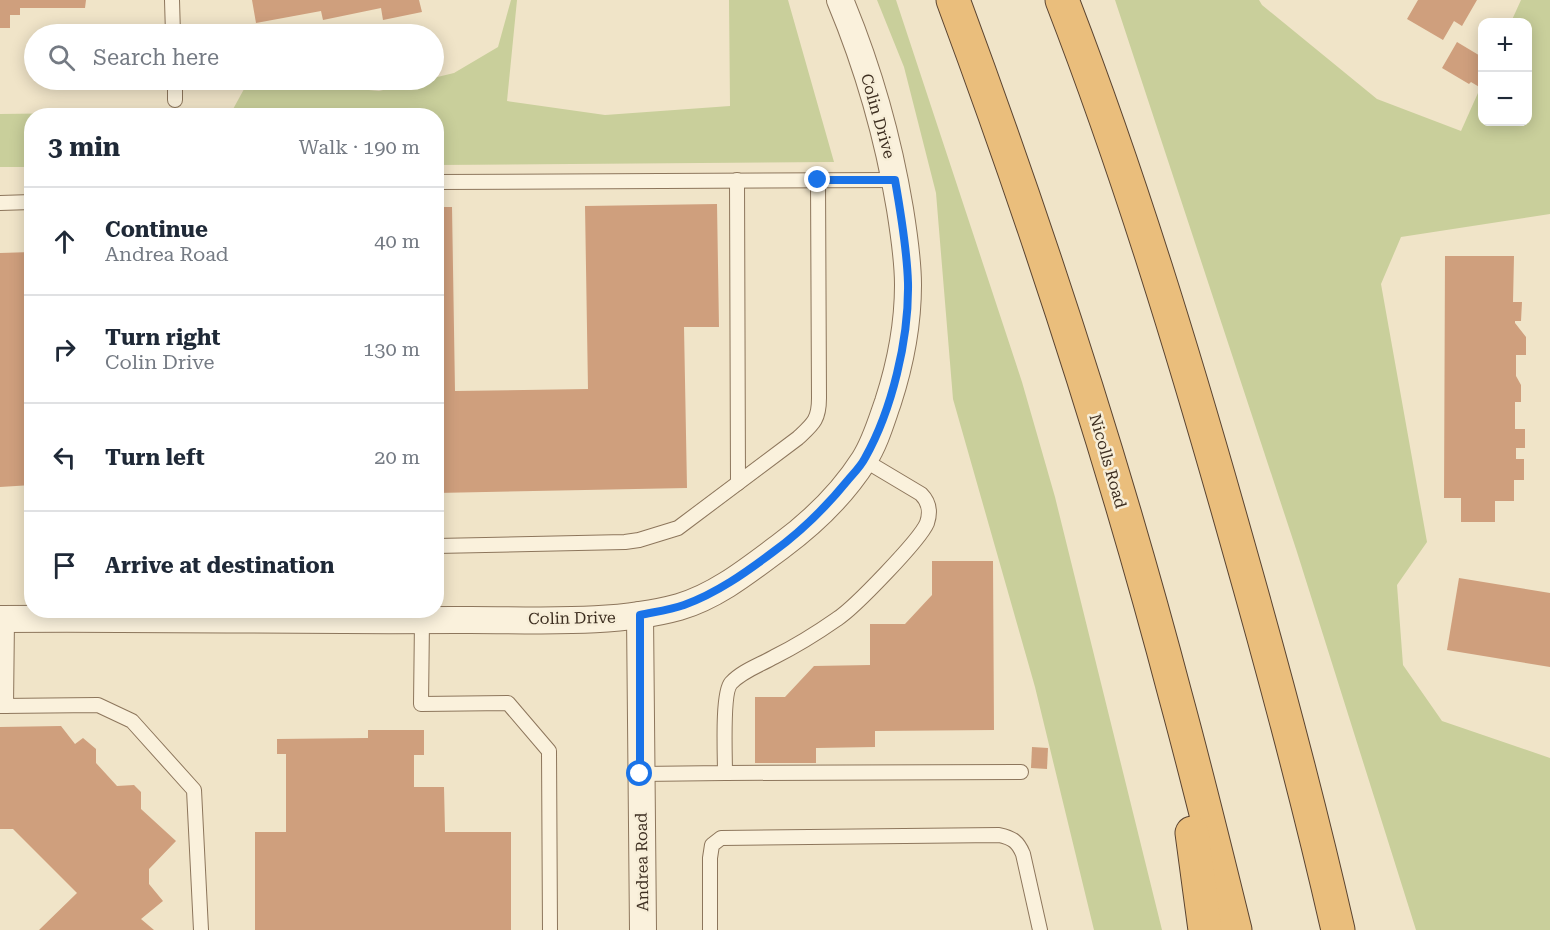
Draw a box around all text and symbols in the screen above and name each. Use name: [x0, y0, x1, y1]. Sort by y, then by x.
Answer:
map controls: [1478, 18, 1532, 126]
button: +: [1478, 18, 1532, 72]
search box: [24, 24, 444, 90]
icon: search: [45, 41, 78, 74]
text: Search here: [93, 45, 219, 70]
street label: Colin Drive: [857, 71, 899, 161]
button: −: [1478, 72, 1532, 126]
text: 3 min: [48, 132, 120, 162]
text: Walk · 190 m: [299, 135, 420, 159]
route end: [804, 166, 830, 192]
text: Continue: [105, 217, 208, 242]
icon: ahead: [48, 225, 81, 258]
text: 40 m: [374, 229, 420, 253]
text: Andrea Road: [105, 242, 229, 266]
text: Turn right: [105, 325, 220, 350]
icon: right: [48, 333, 81, 366]
text: 130 m: [363, 337, 420, 361]
text: Colin Drive: [105, 350, 214, 374]
street label: Nicolls Road: [1085, 412, 1131, 510]
icon: left: [48, 441, 81, 474]
text: Turn left: [105, 445, 205, 470]
text: 20 m: [374, 445, 420, 469]
icon: arrive: [48, 549, 81, 582]
text: Arrive at destination: [105, 553, 334, 578]
street label: Colin Drive: [528, 608, 616, 628]
route start: [626, 760, 652, 786]
street label: Andrea Road: [632, 812, 652, 912]

